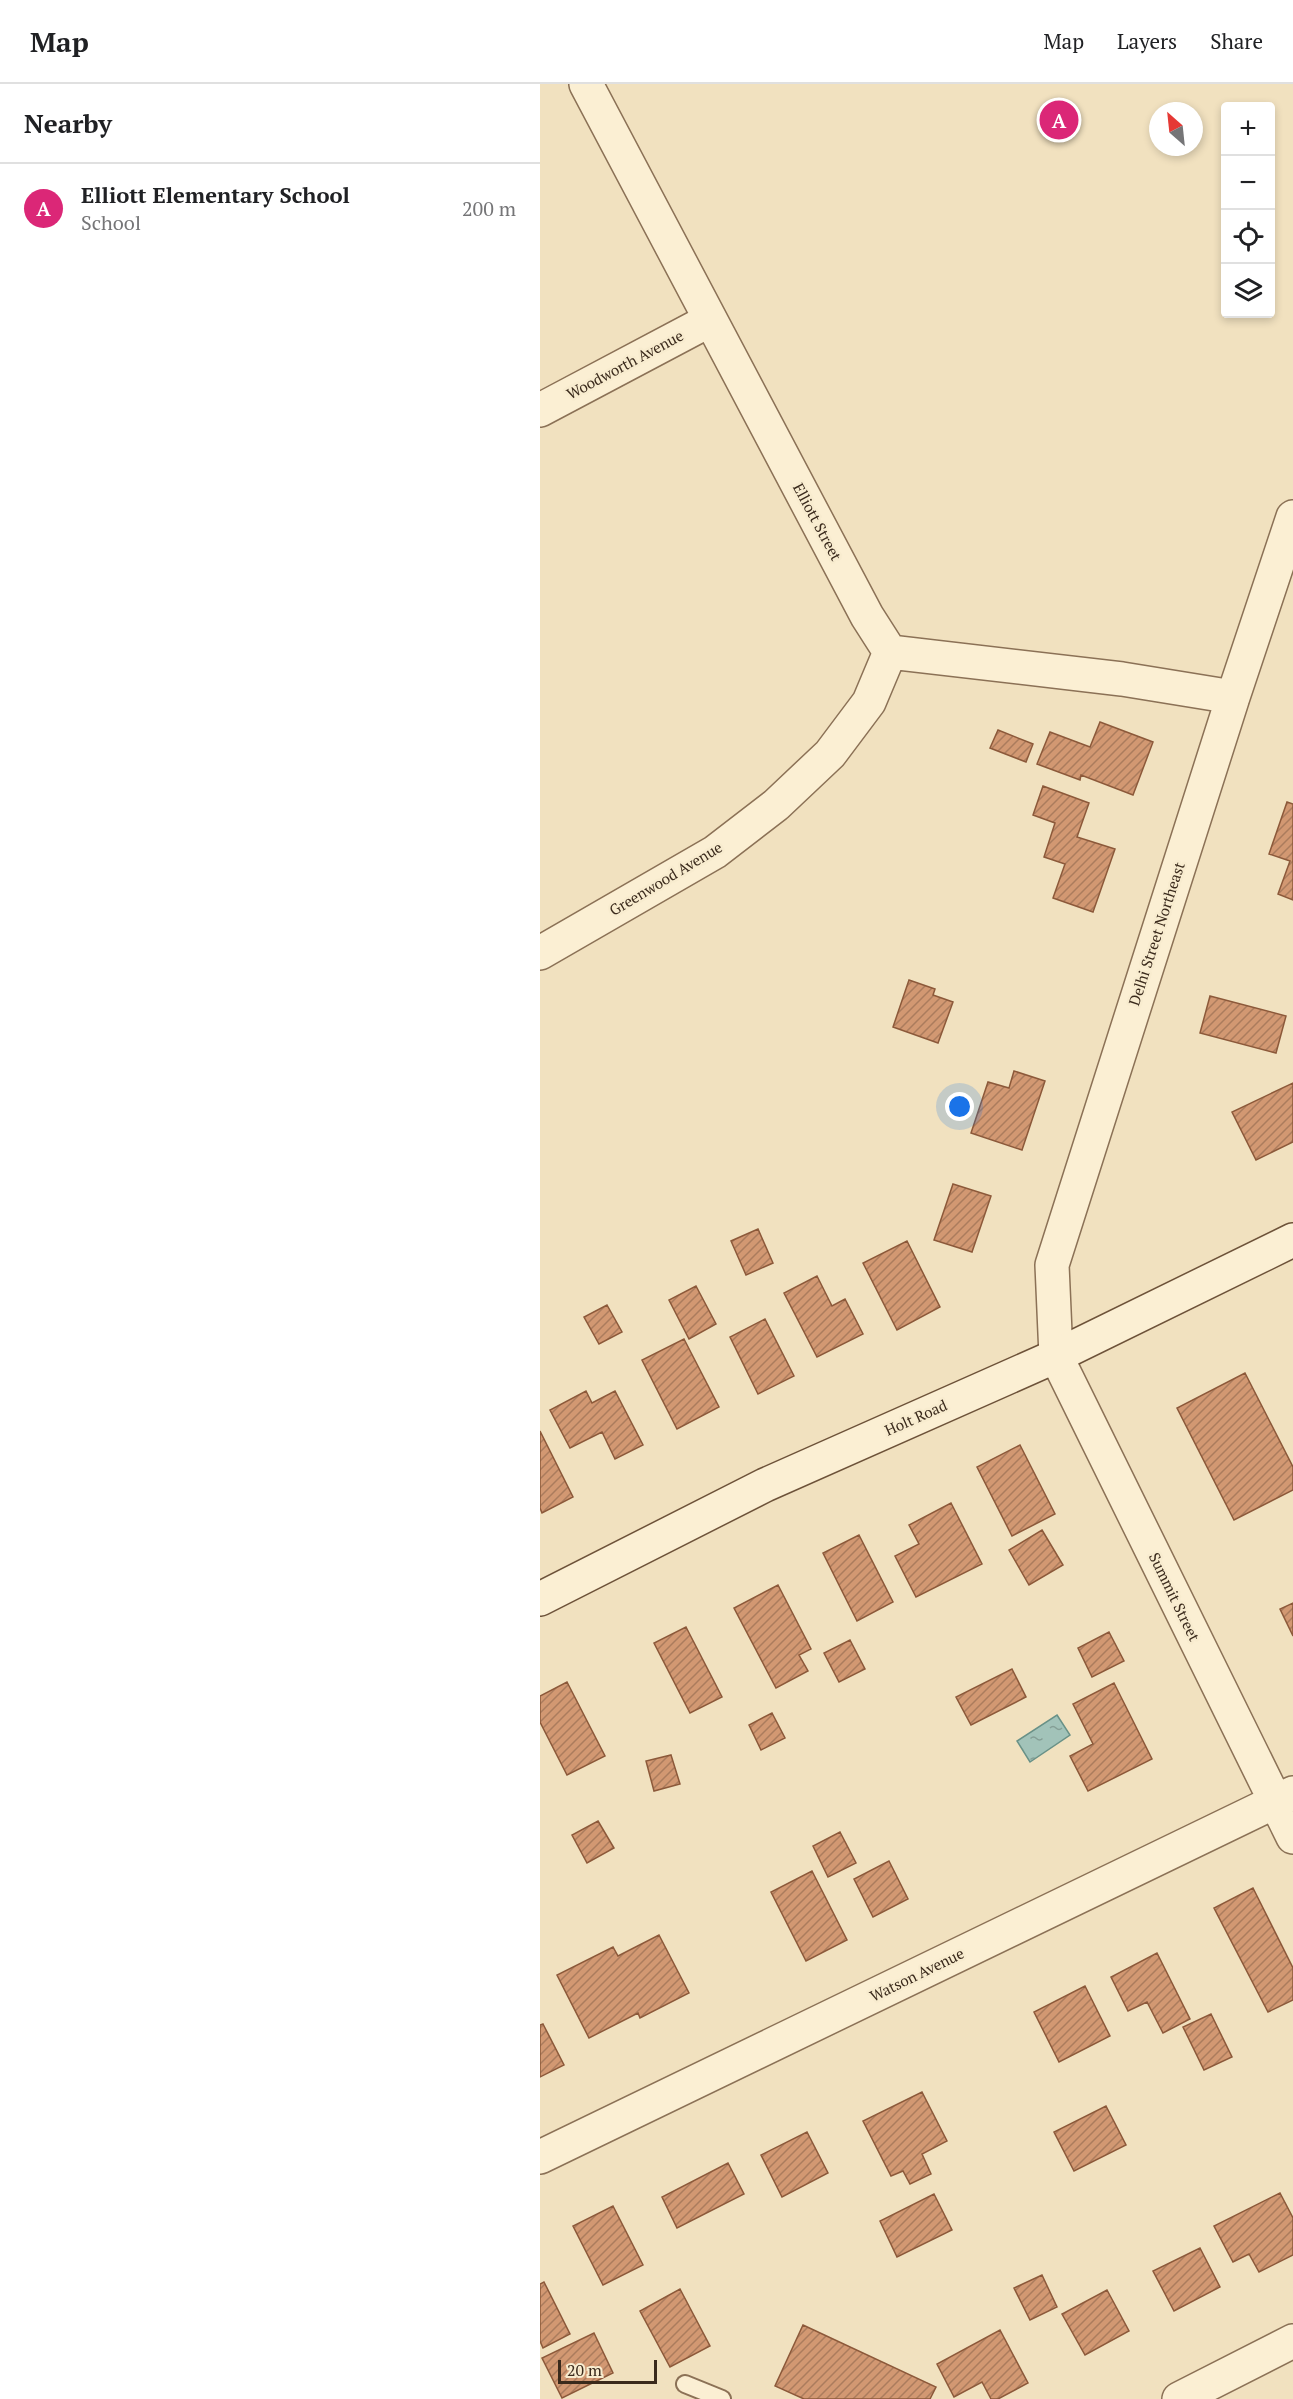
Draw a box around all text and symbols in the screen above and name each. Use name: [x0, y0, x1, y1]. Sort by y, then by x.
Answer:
text: Map: [30, 23, 89, 60]
text: Map: [1043, 27, 1084, 55]
text: Layers: [1117, 27, 1177, 55]
text: Share: [1210, 27, 1263, 55]
pin: A: [1040, 98, 1078, 142]
north arrow: [1149, 102, 1203, 156]
map controls: [1221, 102, 1275, 318]
button: +: [1221, 102, 1275, 156]
text: Nearby: [24, 106, 112, 140]
button: −: [1221, 156, 1275, 210]
text: Elliott Elementary School: [81, 180, 350, 209]
text: A: [36, 195, 51, 222]
text: 200 m: [462, 195, 516, 222]
text: School: [81, 209, 141, 236]
button: locate: [1221, 210, 1275, 264]
button: layers: [1221, 264, 1275, 318]
street label: Woodworth Avenue: [563, 325, 686, 403]
street label: Elliott Street: [789, 479, 847, 564]
street label: Greenwood Avenue: [605, 837, 726, 920]
street label: Delhi Street Northeast: [1123, 859, 1189, 1008]
your location: [945, 1092, 974, 1121]
street label: Holt Road: [881, 1394, 950, 1440]
street label: Summit Street: [1145, 1549, 1205, 1645]
street label: Watson Avenue: [866, 1943, 967, 2006]
scale bar: [558, 2357, 657, 2384]
text: 20 m: [567, 2359, 602, 2381]

